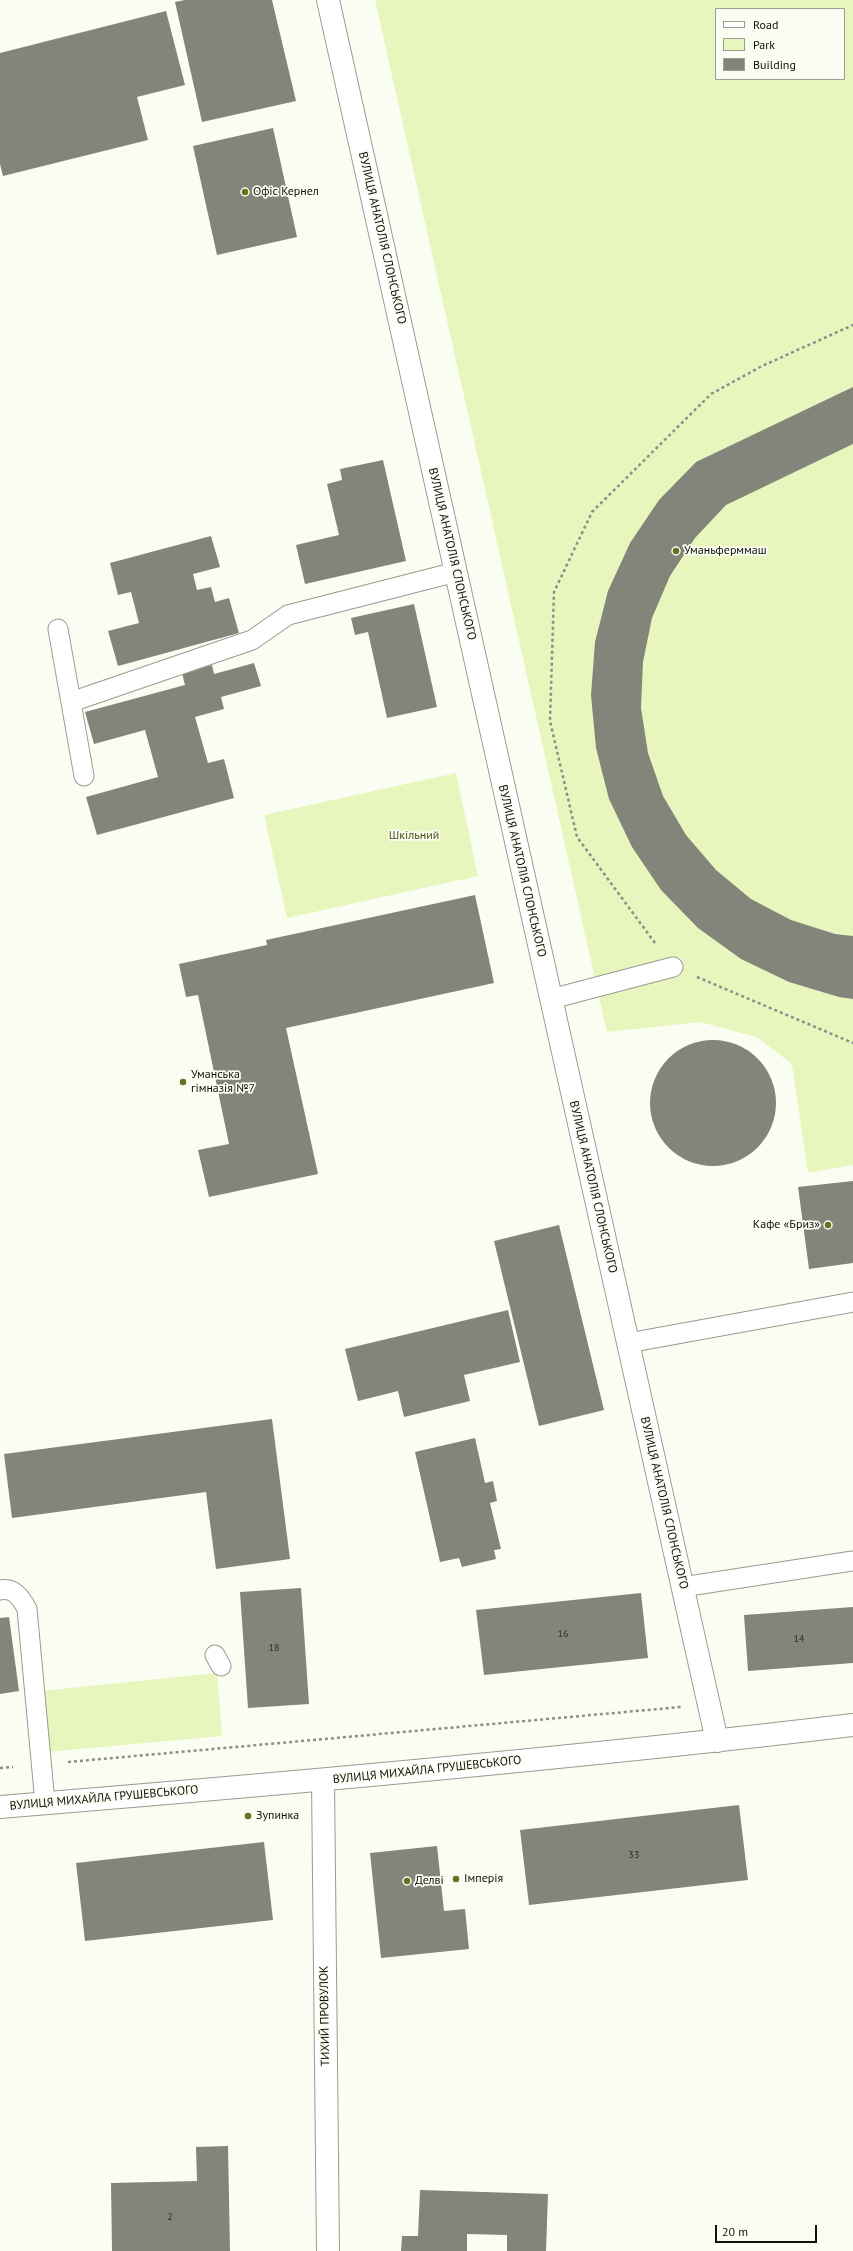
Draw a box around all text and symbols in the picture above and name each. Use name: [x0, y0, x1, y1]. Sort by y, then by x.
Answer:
legend: [715, 8, 845, 80]
text: Road: [753, 17, 778, 32]
text: Park: [753, 37, 775, 52]
text: Building: [753, 57, 796, 72]
street label: ВУЛИЦЯ АНАТОЛІЯ СЛОНСЬКОГО: [355, 150, 409, 326]
place label: Офіс Кернел: [253, 185, 319, 199]
marker: Офіс Кернел: [240, 187, 250, 197]
street label: ВУЛИЦЯ АНАТОЛІЯ СЛОНСЬКОГО: [425, 466, 479, 642]
place label: Уманьферммаш: [684, 544, 767, 558]
marker: Уманьферммаш: [671, 546, 681, 556]
street label: ВУЛИЦЯ АНАТОЛІЯ СЛОНСЬКОГО: [495, 783, 549, 959]
park label: Шкільний: [389, 829, 439, 843]
place label: Уманська гімназія №7: [191, 1068, 255, 1096]
marker: Уманська гімназія №7: [178, 1077, 188, 1087]
street label: ВУЛИЦЯ АНАТОЛІЯ СЛОНСЬКОГО: [566, 1099, 620, 1275]
place label: Кафе «Бриз»: [753, 1218, 820, 1232]
marker: Кафе «Бриз»: [823, 1220, 833, 1230]
street label: ВУЛИЦЯ АНАТОЛІЯ СЛОНСЬКОГО: [637, 1415, 691, 1591]
house number: 16: [558, 1628, 568, 1640]
house number: 14: [794, 1633, 804, 1645]
house number: 18: [269, 1642, 279, 1654]
street label: ВУЛИЦЯ МИХАЙЛА ГРУШЕВСЬКОГО: [332, 1753, 522, 1787]
street label: ВУЛИЦЯ МИХАЙЛА ГРУШЕВСЬКОГО: [9, 1783, 199, 1813]
place label: Зупинка: [256, 1809, 299, 1823]
marker: Зупинка: [243, 1811, 253, 1821]
house number: 33: [629, 1849, 639, 1861]
place label: Імперія: [464, 1872, 503, 1886]
place label: Делві: [415, 1874, 444, 1888]
marker: Імперія: [451, 1874, 461, 1884]
marker: Делві: [402, 1876, 412, 1886]
street label: ТИХИЙ ПРОВУЛОК: [317, 1966, 333, 2066]
house number: 2: [167, 2211, 173, 2223]
scale bar: [717, 2217, 819, 2243]
text: 20 m: [722, 2224, 748, 2239]

